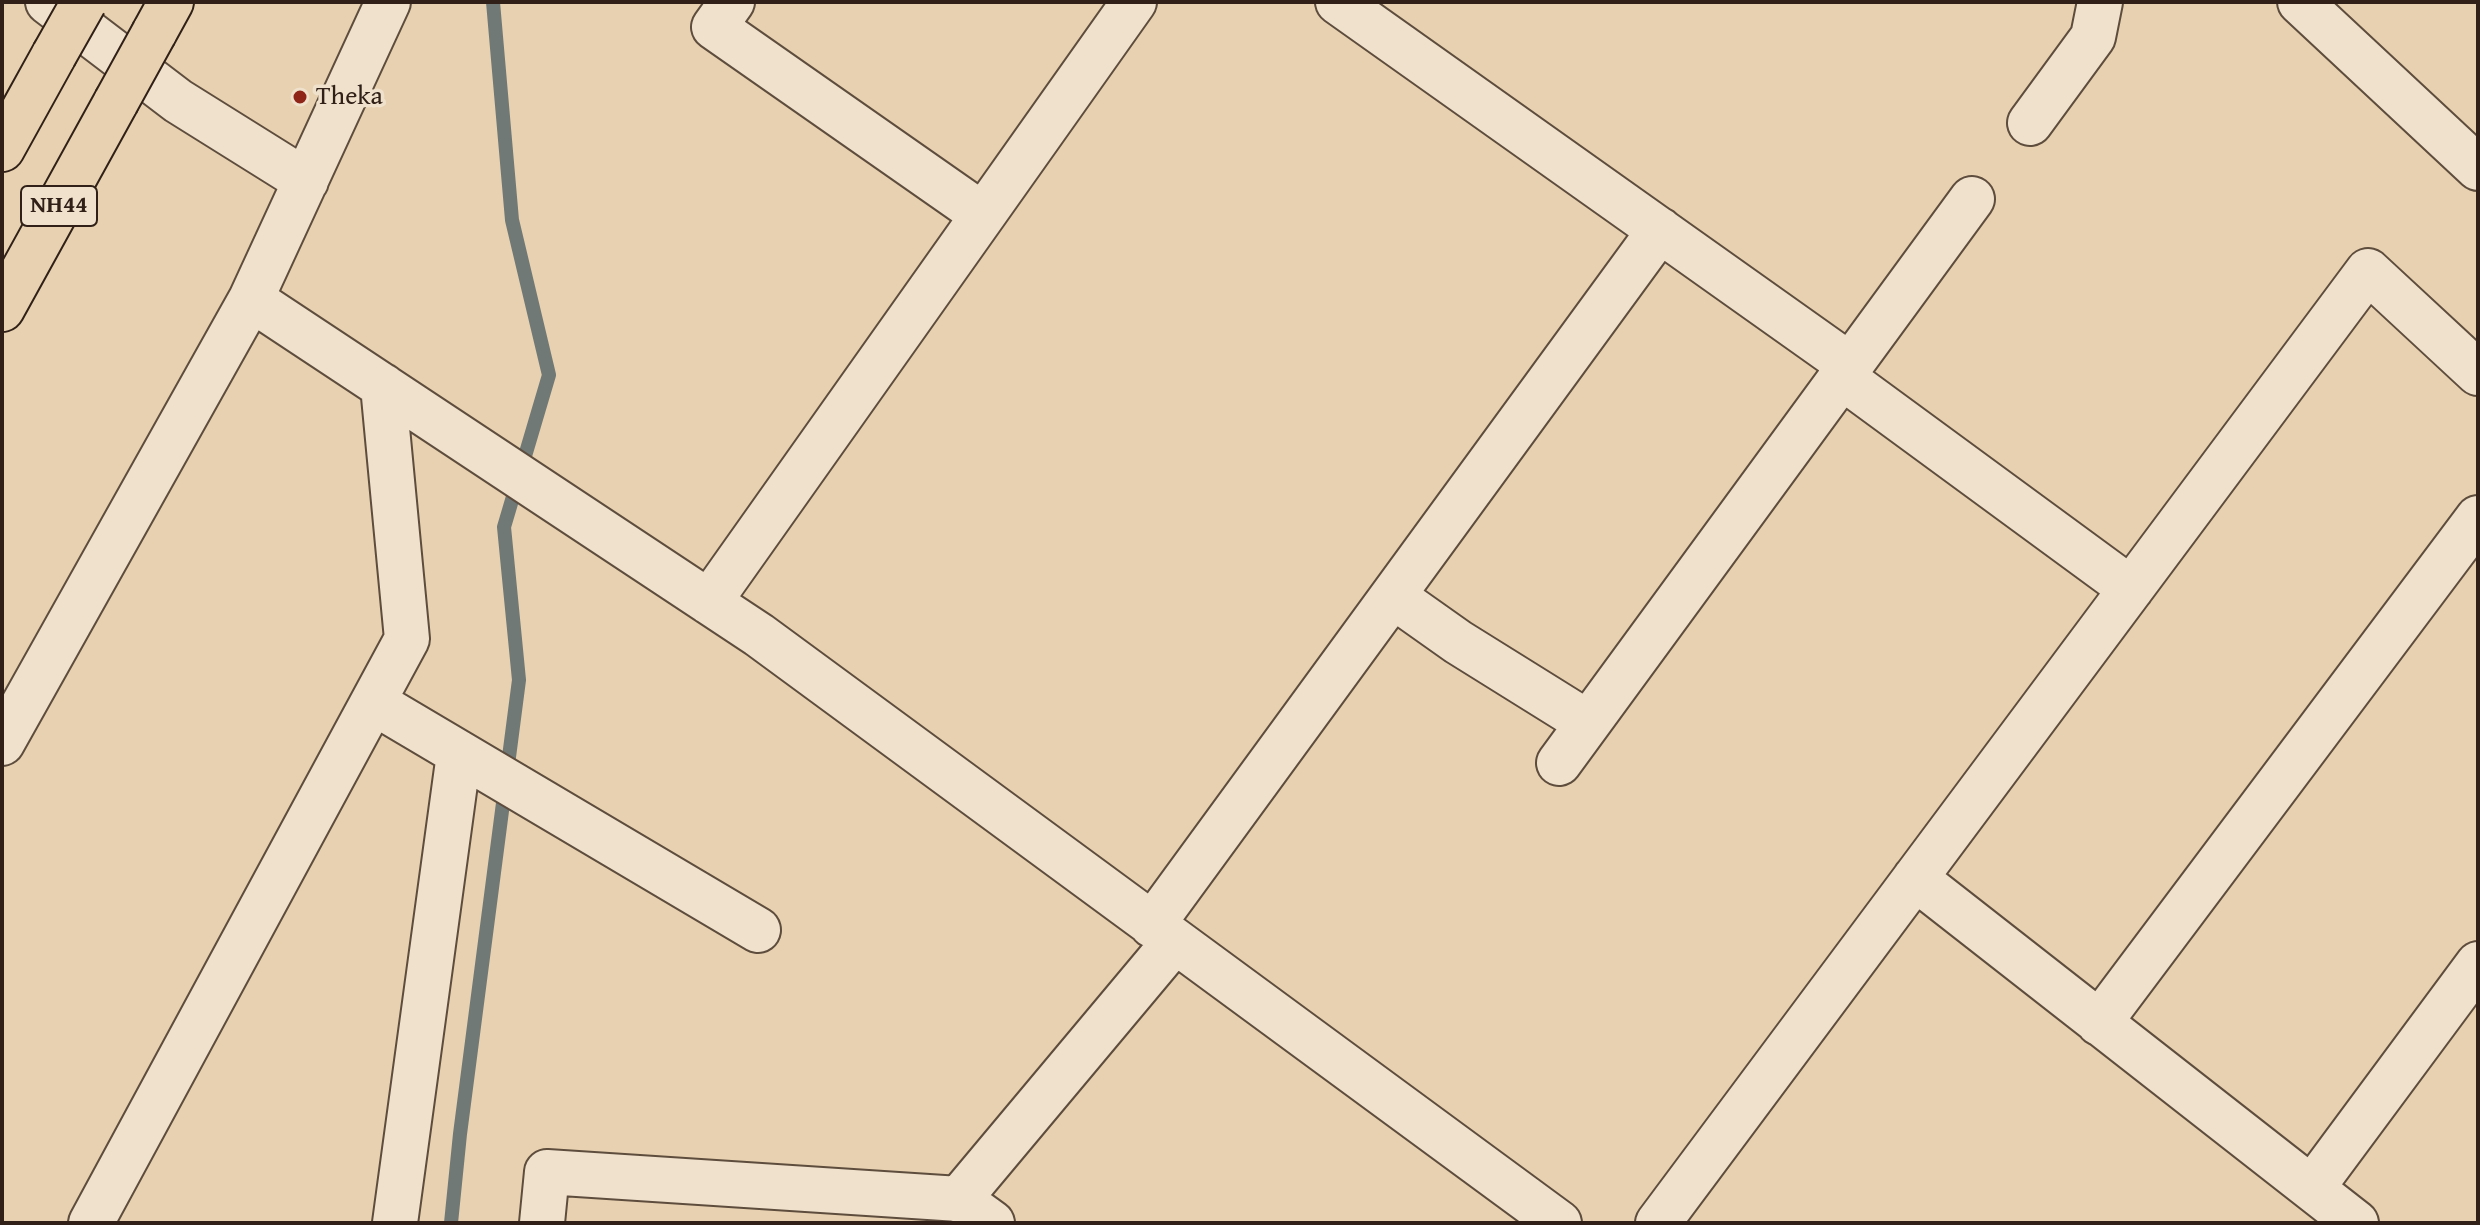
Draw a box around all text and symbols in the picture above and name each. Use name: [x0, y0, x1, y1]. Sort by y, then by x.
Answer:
place label: Theka: [316, 81, 383, 113]
marker: Theka: [291, 88, 309, 106]
road number: NH44: [21, 186, 97, 226]

